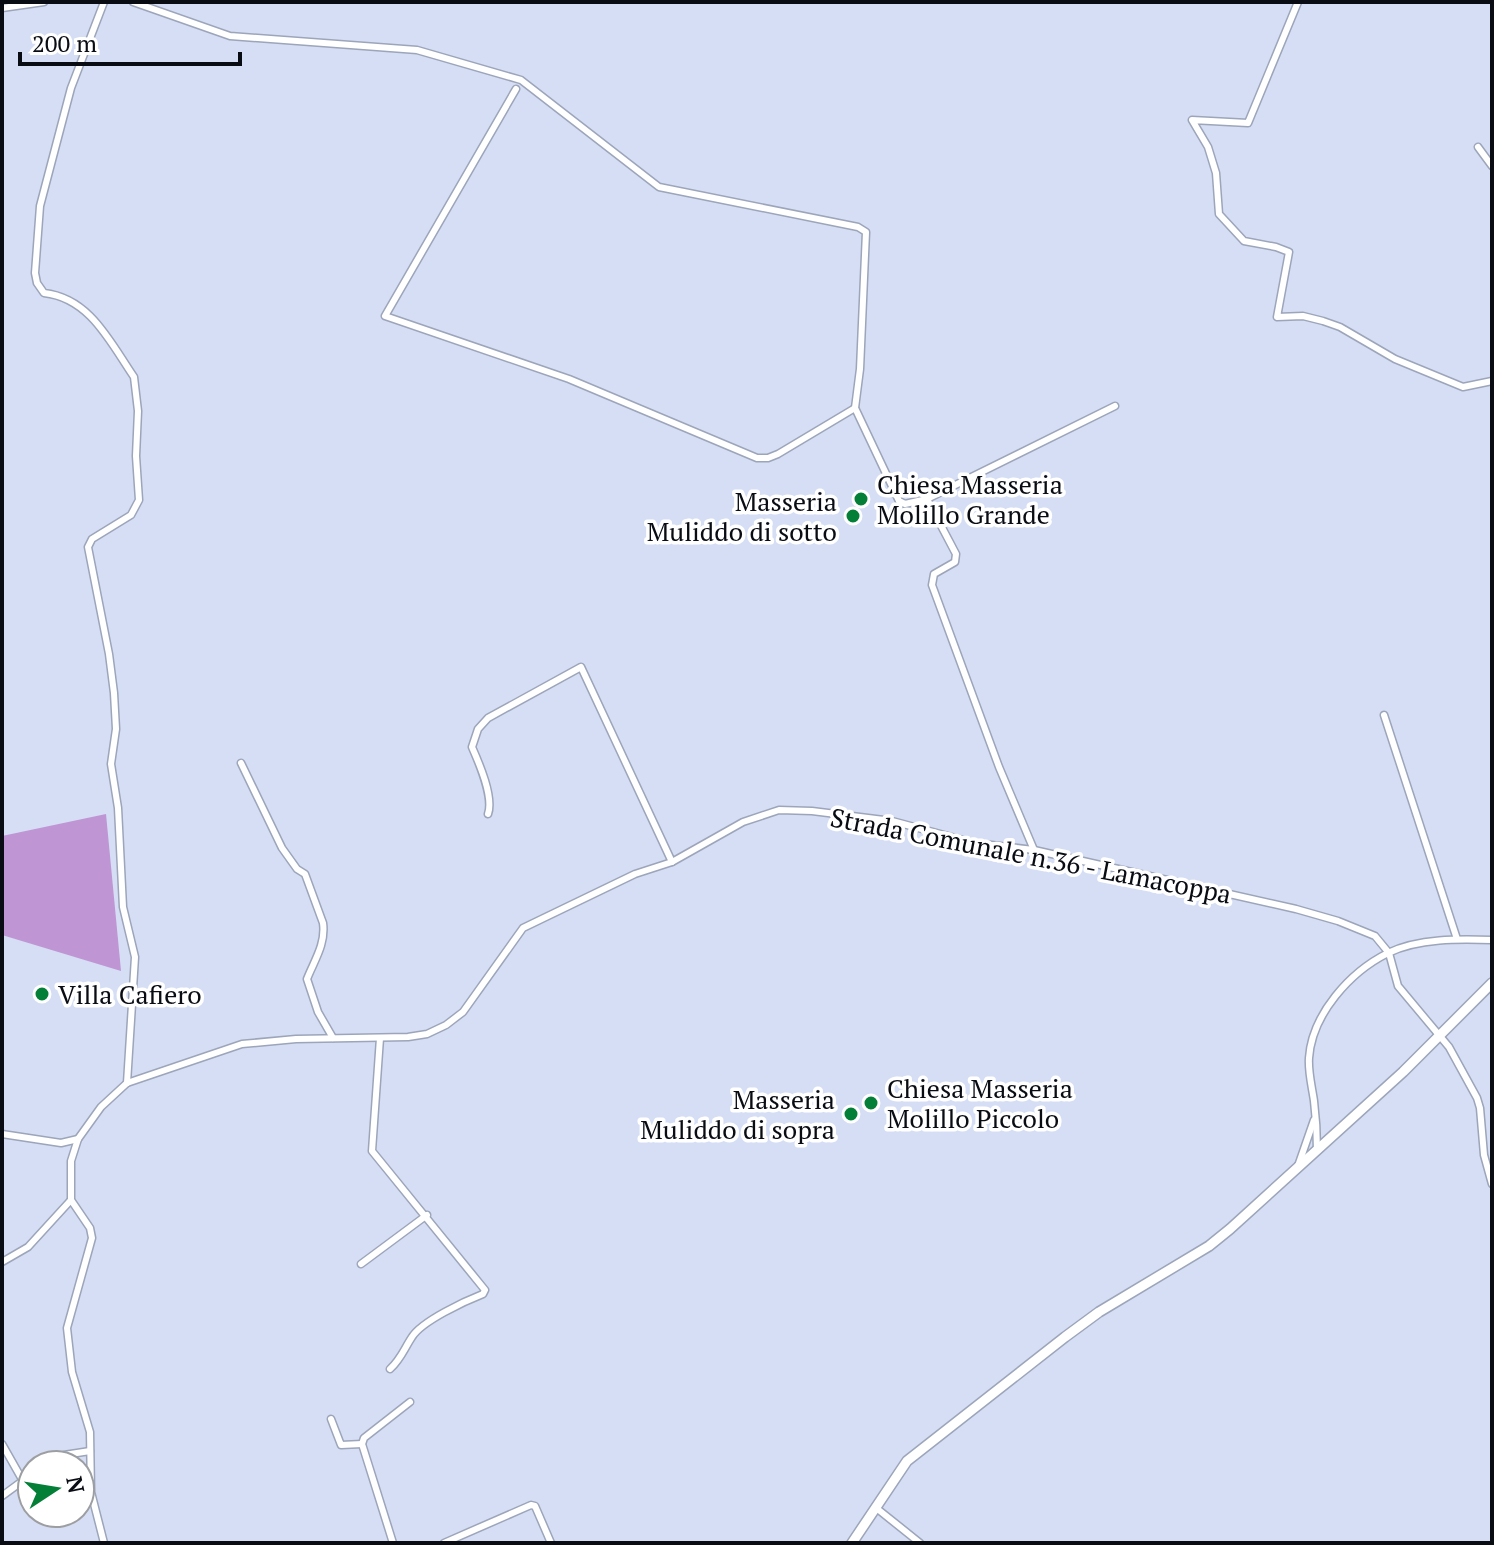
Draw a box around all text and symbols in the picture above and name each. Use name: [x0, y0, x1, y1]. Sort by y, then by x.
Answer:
scale bar: [20, 16, 240, 66]
text: 200 m: [32, 27, 97, 59]
place label: Chiesa Masseria Molillo Grande: [877, 467, 1063, 531]
place label: Masseria Muliddo di sotto: [647, 484, 837, 548]
marker: Chiesa Masseria Molillo Grande: [852, 490, 870, 508]
marker: Masseria Muliddo di sotto: [844, 507, 862, 525]
street label: Strada Comunale n.36 - Lamacoppa: [828, 799, 1234, 911]
place label: Villa Cafiero: [58, 977, 202, 1011]
marker: Villa Cafiero: [33, 985, 51, 1003]
place label: Chiesa Masseria Molillo Piccolo: [887, 1071, 1073, 1135]
place label: Masseria Muliddo di sopra: [640, 1082, 835, 1146]
marker: Chiesa Masseria Molillo Piccolo: [862, 1094, 880, 1112]
marker: Masseria Muliddo di sopra: [842, 1105, 860, 1123]
north arrow: [16, 1449, 96, 1529]
text: N: [60, 1474, 92, 1496]

